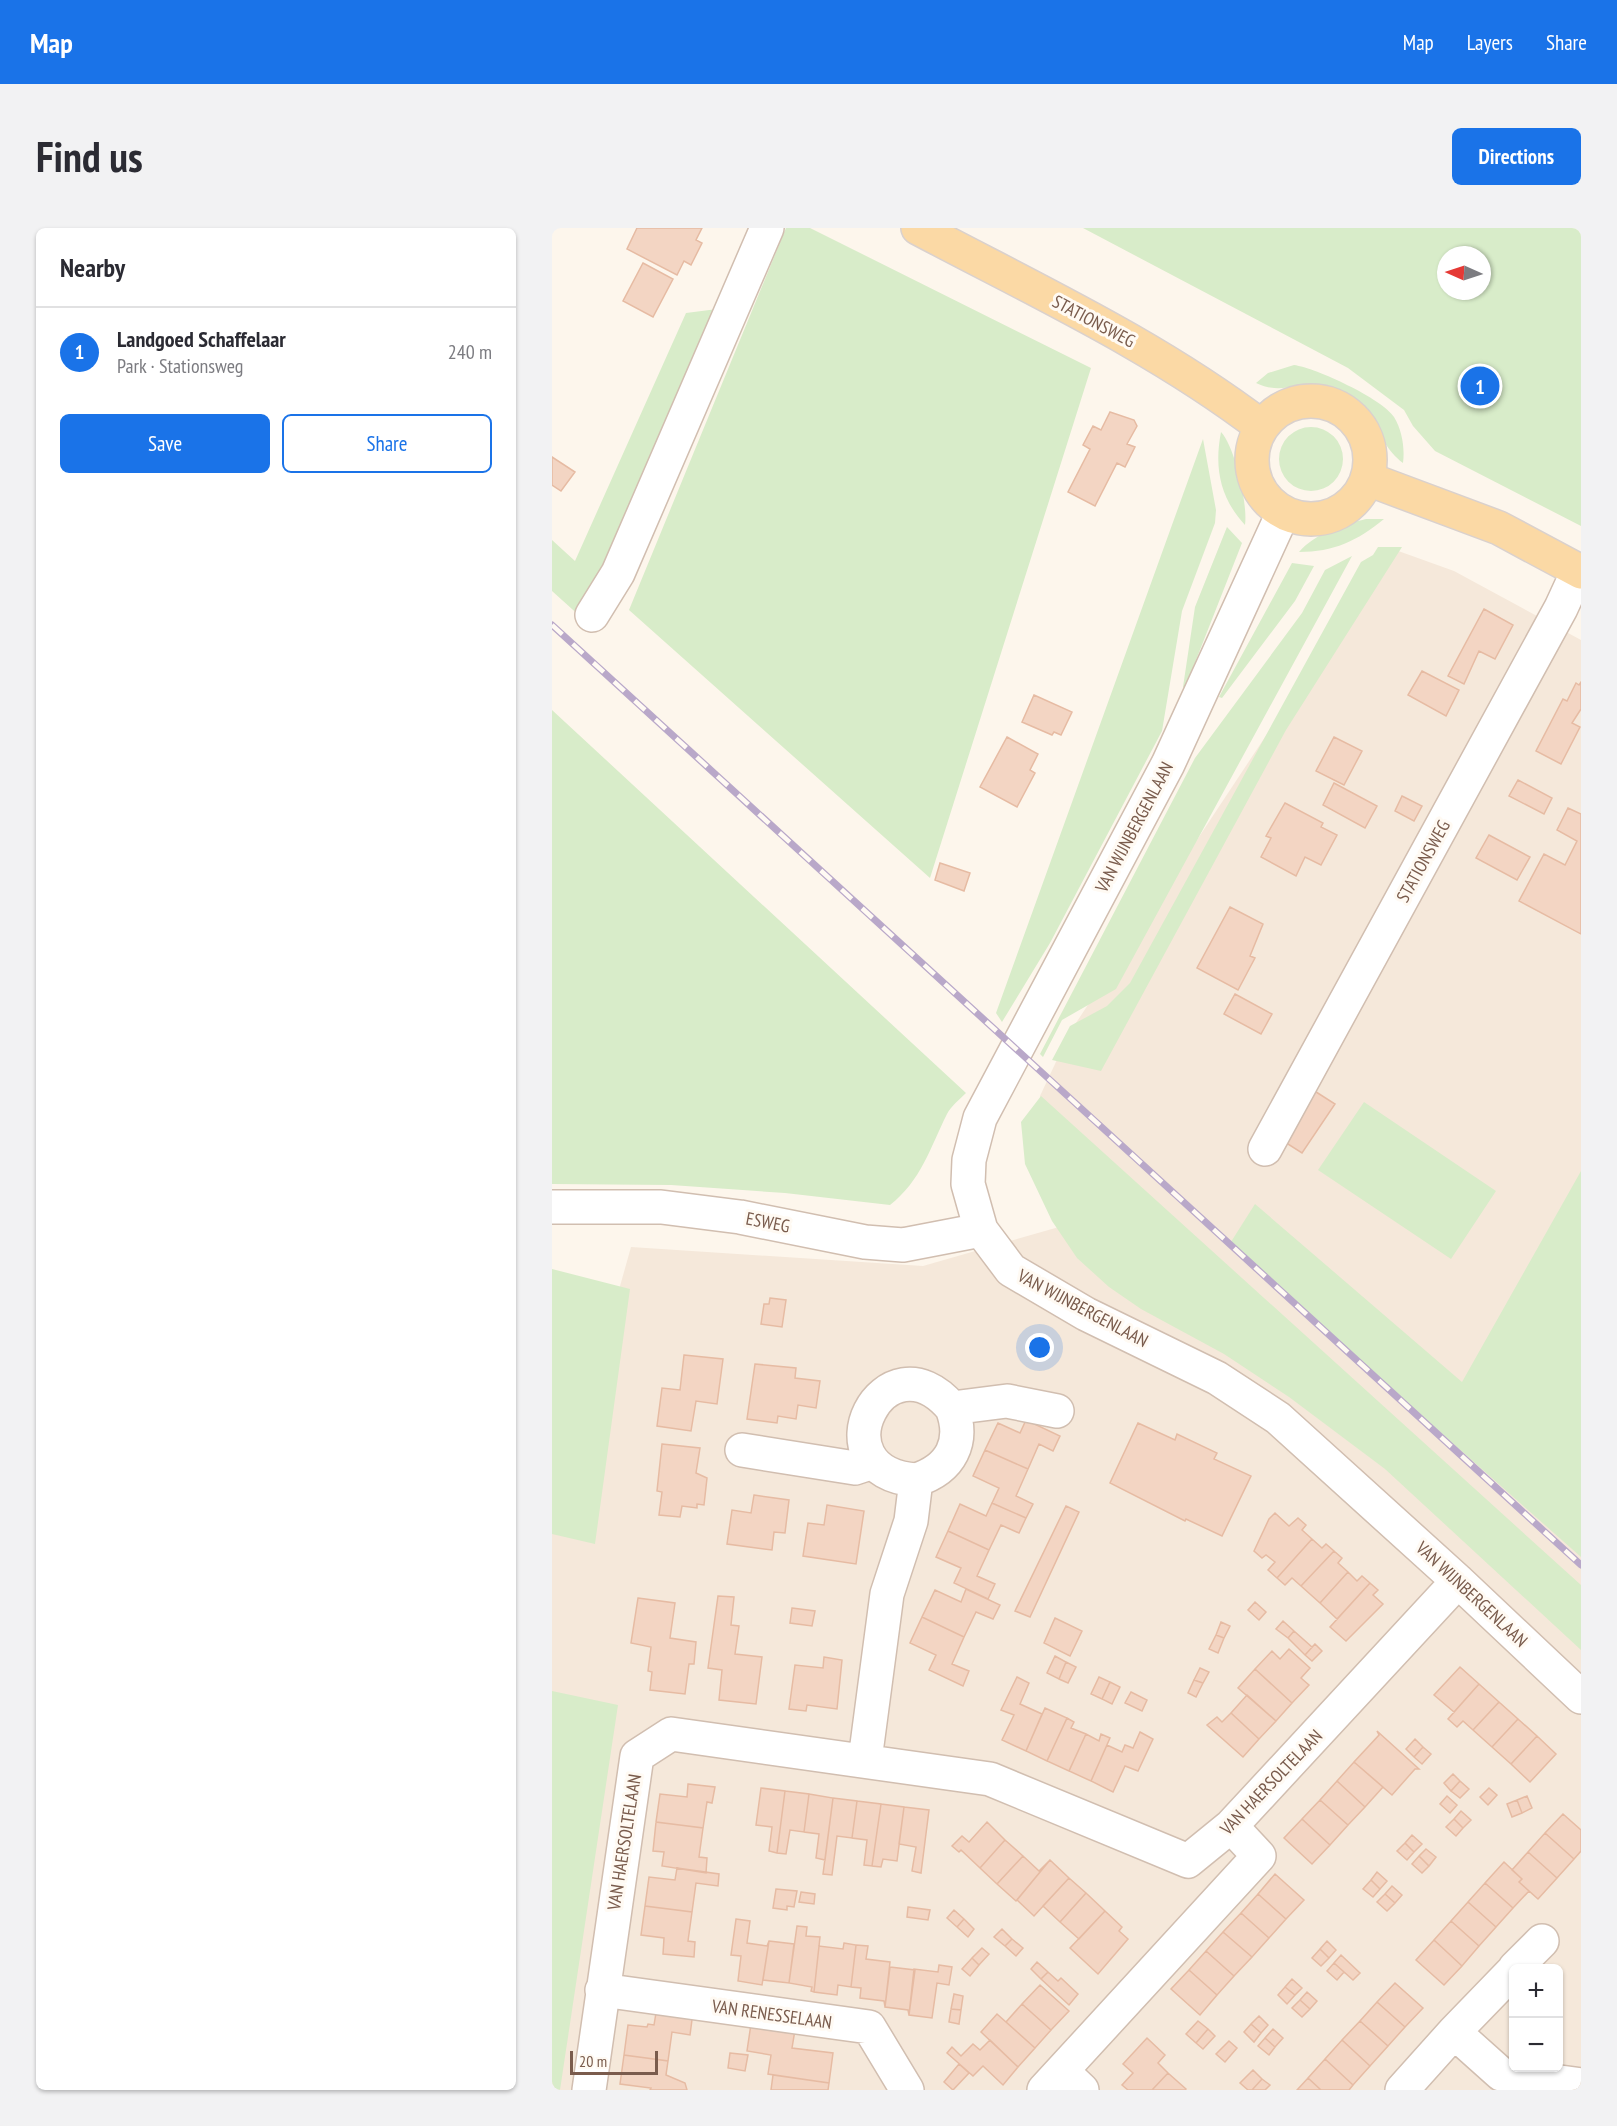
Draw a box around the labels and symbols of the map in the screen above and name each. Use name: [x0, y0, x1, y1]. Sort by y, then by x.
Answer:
north arrow: [1437, 246, 1491, 300]
street label: STATIONSWEG: [1049, 290, 1139, 352]
pin: 1: [1460, 364, 1500, 408]
street label: VAN WIJNBERGENLAAN: [1089, 758, 1178, 897]
street label: STATIONSWEG: [1391, 816, 1455, 906]
street label: ESWEG: [744, 1207, 792, 1238]
street label: VAN WIJNBERGENLAAN: [1013, 1263, 1152, 1352]
your location: [1025, 1333, 1054, 1362]
street label: VAN WIJNBERGENLAAN: [1411, 1536, 1533, 1652]
street label: VAN HAERSOLTELAAN: [1214, 1725, 1327, 1840]
street label: VAN HAERSOLTELAAN: [602, 1772, 646, 1913]
street label: VAN RENESSELAAN: [710, 1994, 833, 2034]
scale bar: [570, 2048, 658, 2076]

